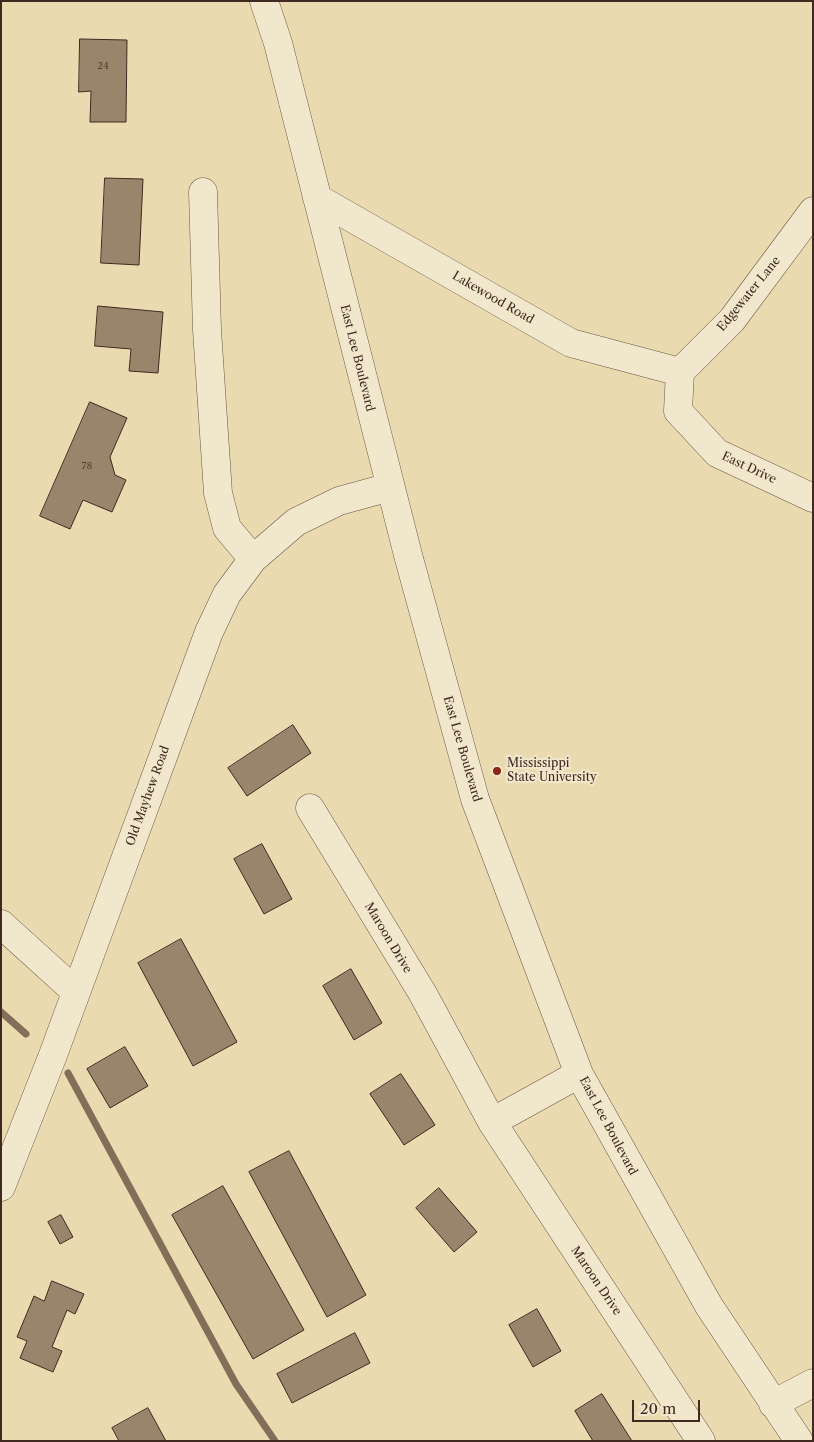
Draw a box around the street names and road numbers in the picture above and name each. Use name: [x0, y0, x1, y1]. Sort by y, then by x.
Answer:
street label: Edgewater Lane: [714, 254, 784, 334]
street label: Lakewood Road: [450, 269, 536, 327]
street label: East Lee Boulevard: [337, 303, 377, 413]
street label: East Drive: [720, 449, 778, 487]
street label: East Lee Boulevard: [440, 694, 484, 804]
street label: Old Mayhew Road: [123, 744, 173, 848]
street label: Maroon Drive: [361, 900, 415, 976]
street label: East Lee Boulevard: [576, 1074, 640, 1178]
street label: Maroon Drive: [568, 1244, 624, 1318]

